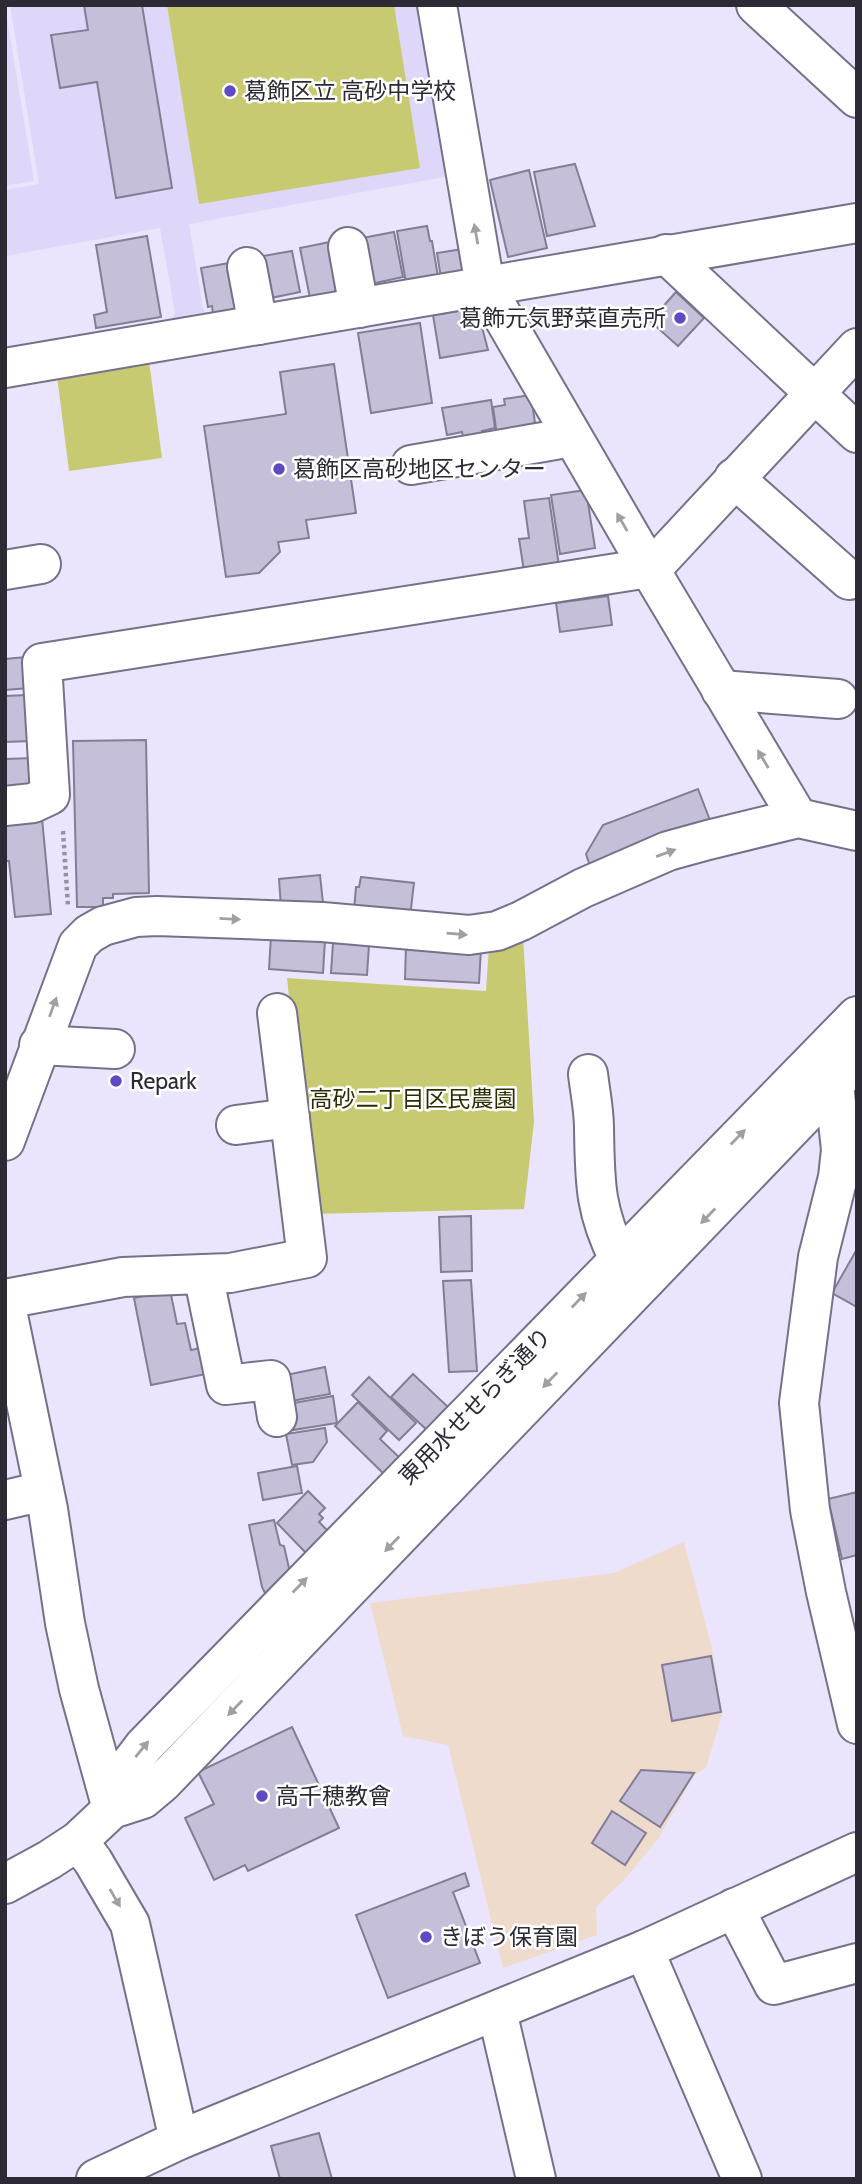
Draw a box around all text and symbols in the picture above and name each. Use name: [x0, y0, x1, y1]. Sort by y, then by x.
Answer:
place label: 葛飾区立 高砂中学校: [244, 77, 456, 105]
marker: 葛飾区立 高砂中学校: [222, 83, 238, 99]
one-way arrow: [470, 223, 481, 245]
place label: 葛飾元気野菜直売所: [459, 304, 666, 332]
marker: 葛飾元気野菜直売所: [672, 310, 688, 326]
place label: 葛飾区高砂地区センター: [293, 455, 546, 483]
marker: 葛飾区高砂地区センター: [271, 461, 287, 477]
one-way arrow: [615, 512, 628, 531]
one-way arrow: [757, 750, 769, 769]
one-way arrow: [656, 847, 677, 858]
one-way arrow: [219, 914, 241, 925]
one-way arrow: [446, 929, 468, 940]
one-way arrow: [48, 997, 59, 1018]
place label: Repark: [130, 1067, 197, 1095]
marker: Repark: [108, 1073, 124, 1089]
park label: 高砂二丁目区民農園: [310, 1085, 517, 1113]
one-way arrow: [729, 1129, 746, 1146]
one-way arrow: [699, 1207, 716, 1224]
one-way arrow: [570, 1292, 586, 1309]
street label: 東用水せせらぎ通り: [393, 1322, 557, 1490]
one-way arrow: [542, 1371, 558, 1388]
one-way arrow: [384, 1535, 401, 1552]
one-way arrow: [291, 1577, 308, 1594]
one-way arrow: [226, 1699, 243, 1716]
one-way arrow: [134, 1740, 150, 1758]
place label: 高千穂教會: [276, 1782, 391, 1810]
marker: 高千穂教會: [254, 1788, 270, 1804]
one-way arrow: [108, 1888, 121, 1907]
place label: きぼう保育園: [440, 1923, 578, 1951]
marker: きぼう保育園: [418, 1929, 434, 1945]

